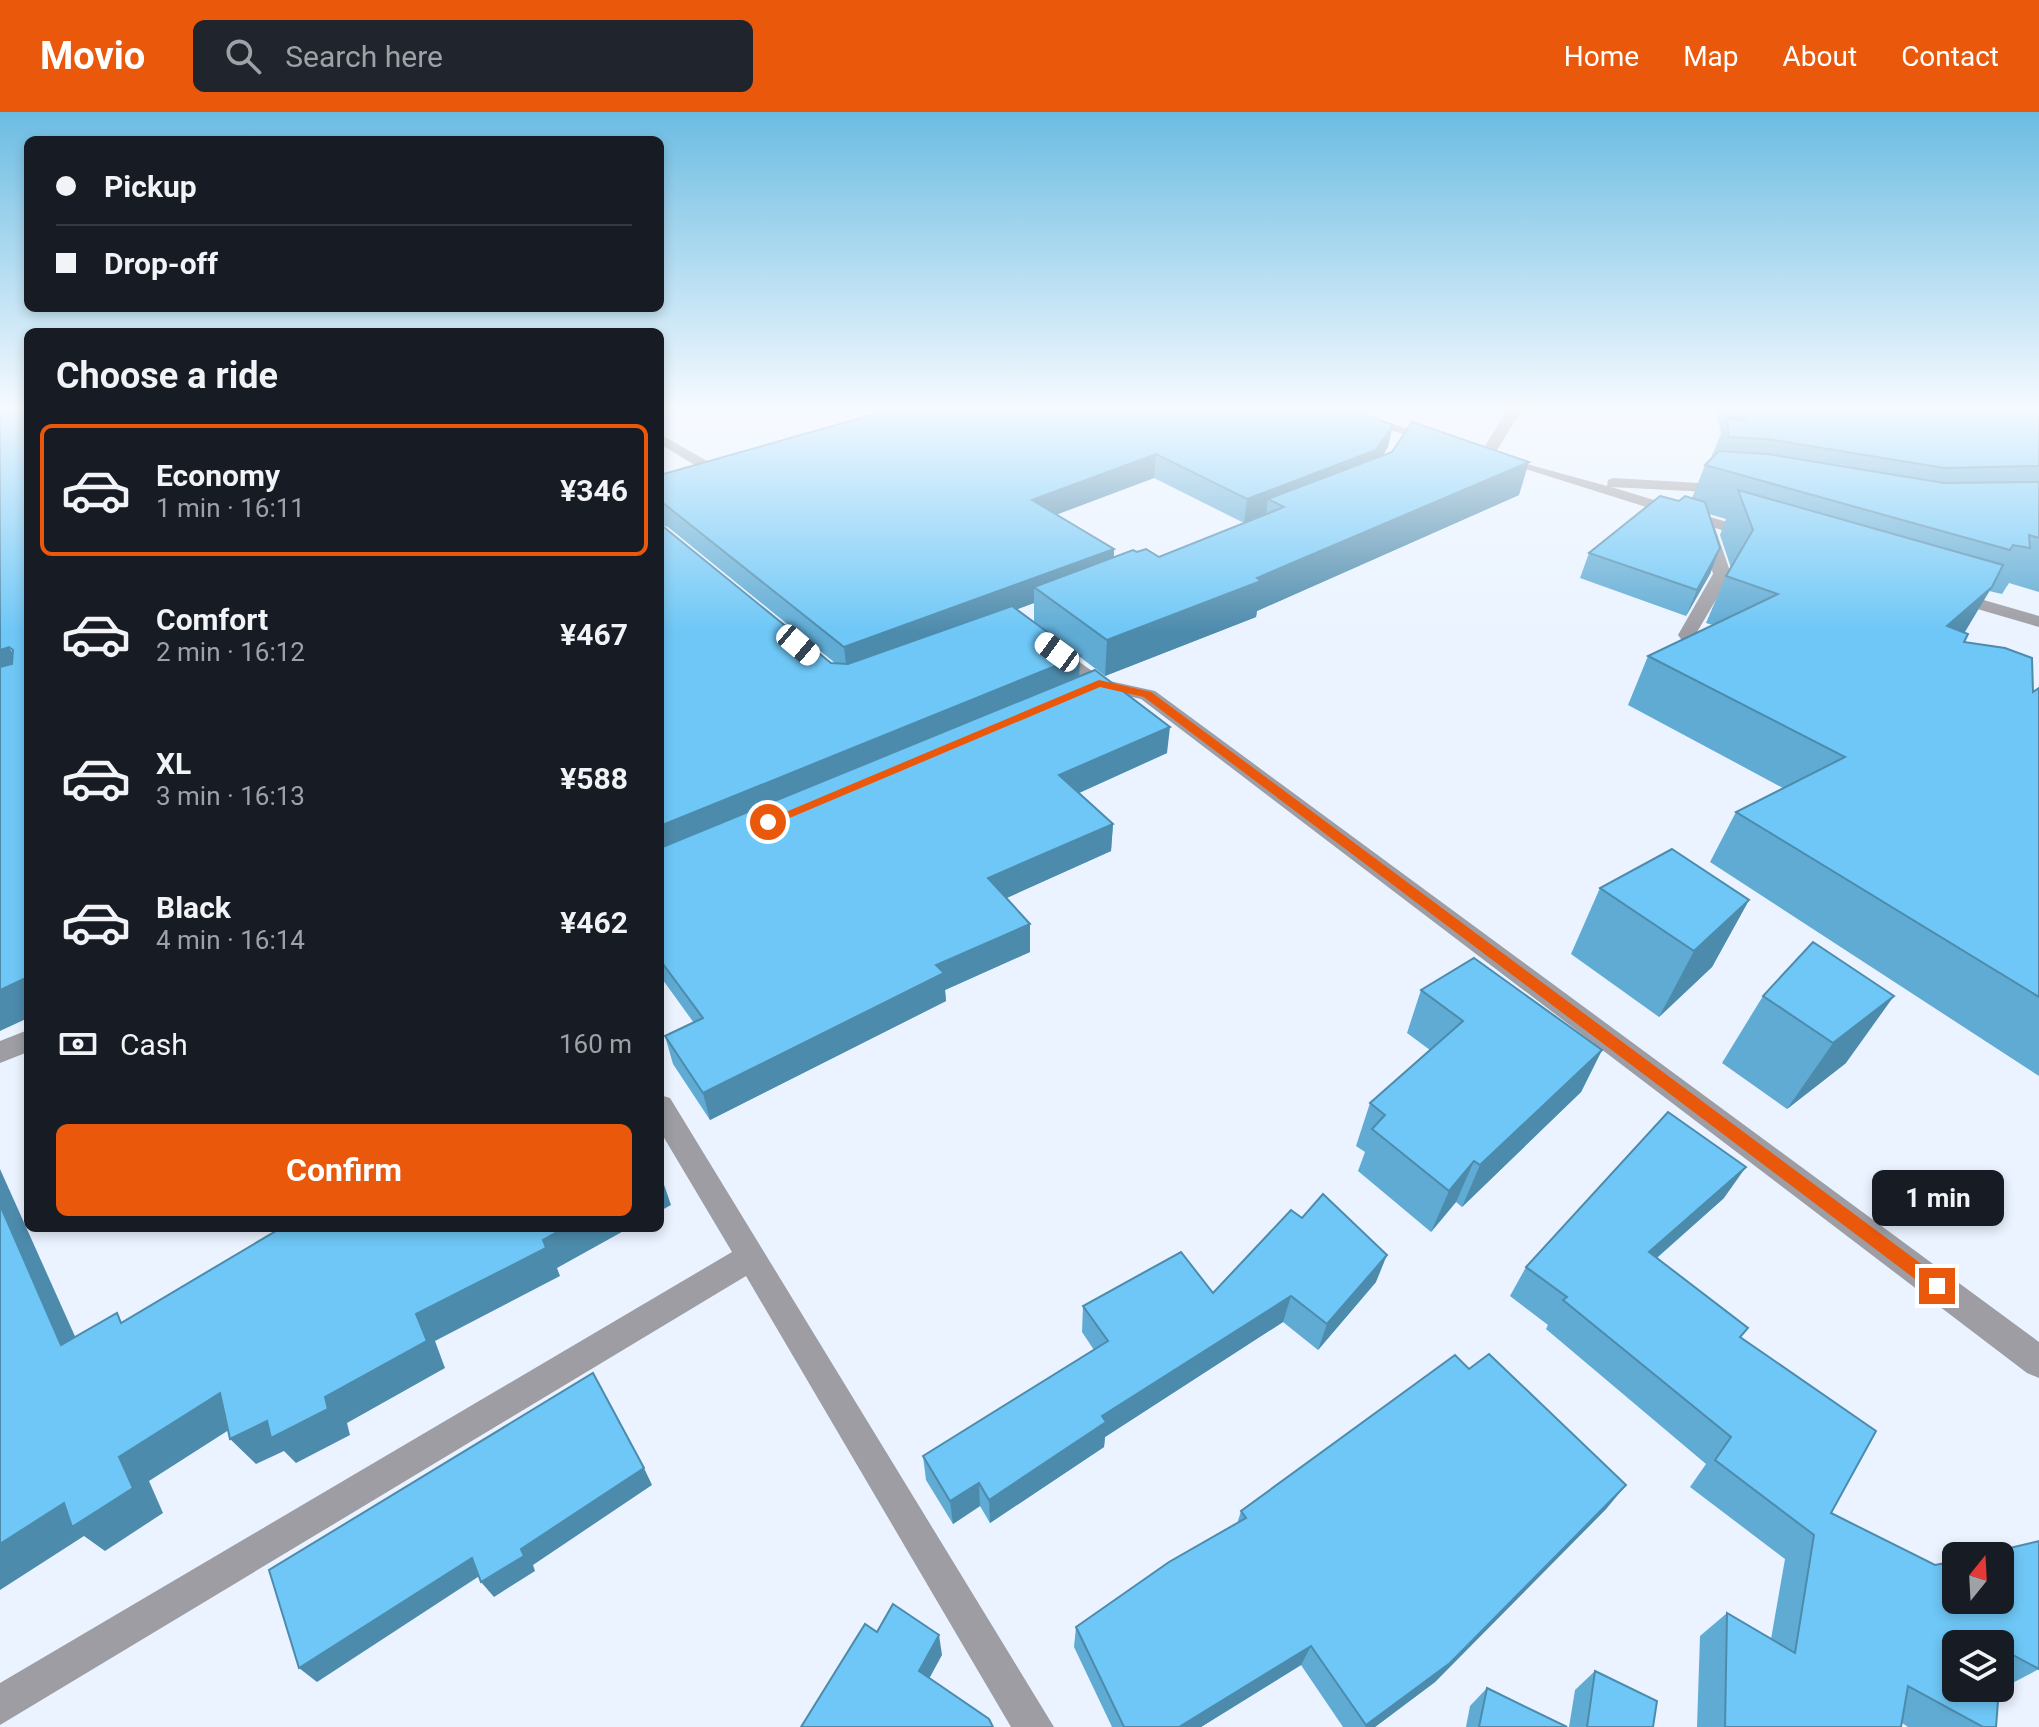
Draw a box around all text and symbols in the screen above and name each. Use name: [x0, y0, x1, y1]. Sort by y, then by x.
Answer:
search box: [193, 20, 753, 92]
text: Movio: [40, 34, 145, 78]
icon: search: [221, 34, 265, 78]
text: Search here: [285, 39, 443, 74]
text: Home: [1564, 40, 1639, 73]
text: Map: [1683, 40, 1739, 73]
text: About: [1783, 40, 1857, 73]
text: Contact: [1901, 40, 1999, 73]
text: Pickup: [104, 169, 197, 204]
text: Drop-off: [104, 246, 218, 281]
text: Choose a ride: [56, 355, 278, 397]
icon: car: [60, 454, 132, 526]
text: Economy: [156, 458, 280, 493]
text: ¥346: [560, 473, 628, 508]
text: 1 min · 16:11: [156, 493, 305, 523]
icon: car: [60, 598, 132, 670]
text: Comfort: [156, 602, 268, 637]
text: ¥467: [560, 617, 628, 652]
car: [772, 620, 824, 670]
car: [1031, 628, 1083, 676]
text: 2 min · 16:12: [156, 637, 305, 667]
icon: car: [60, 742, 132, 814]
text: XL: [156, 746, 191, 781]
text: ¥588: [560, 761, 628, 796]
text: 3 min · 16:13: [156, 781, 305, 811]
route start: [750, 804, 786, 840]
icon: car: [60, 886, 132, 958]
text: Black: [156, 890, 231, 925]
text: ¥462: [560, 905, 628, 940]
text: 4 min · 16:14: [156, 925, 305, 955]
icon: cash: [56, 1022, 100, 1066]
text: Cash: [120, 1027, 188, 1062]
text: 160 m: [559, 1029, 632, 1059]
button: Confirm: [56, 1124, 632, 1216]
callout: 1 min: [1871, 1170, 2003, 1226]
text: 1 min: [1905, 1183, 1971, 1213]
route end: [1919, 1268, 1955, 1304]
north arrow: [1942, 1542, 2014, 1614]
map controls: [1942, 1542, 2014, 1702]
button: layers: [1942, 1630, 2014, 1702]

